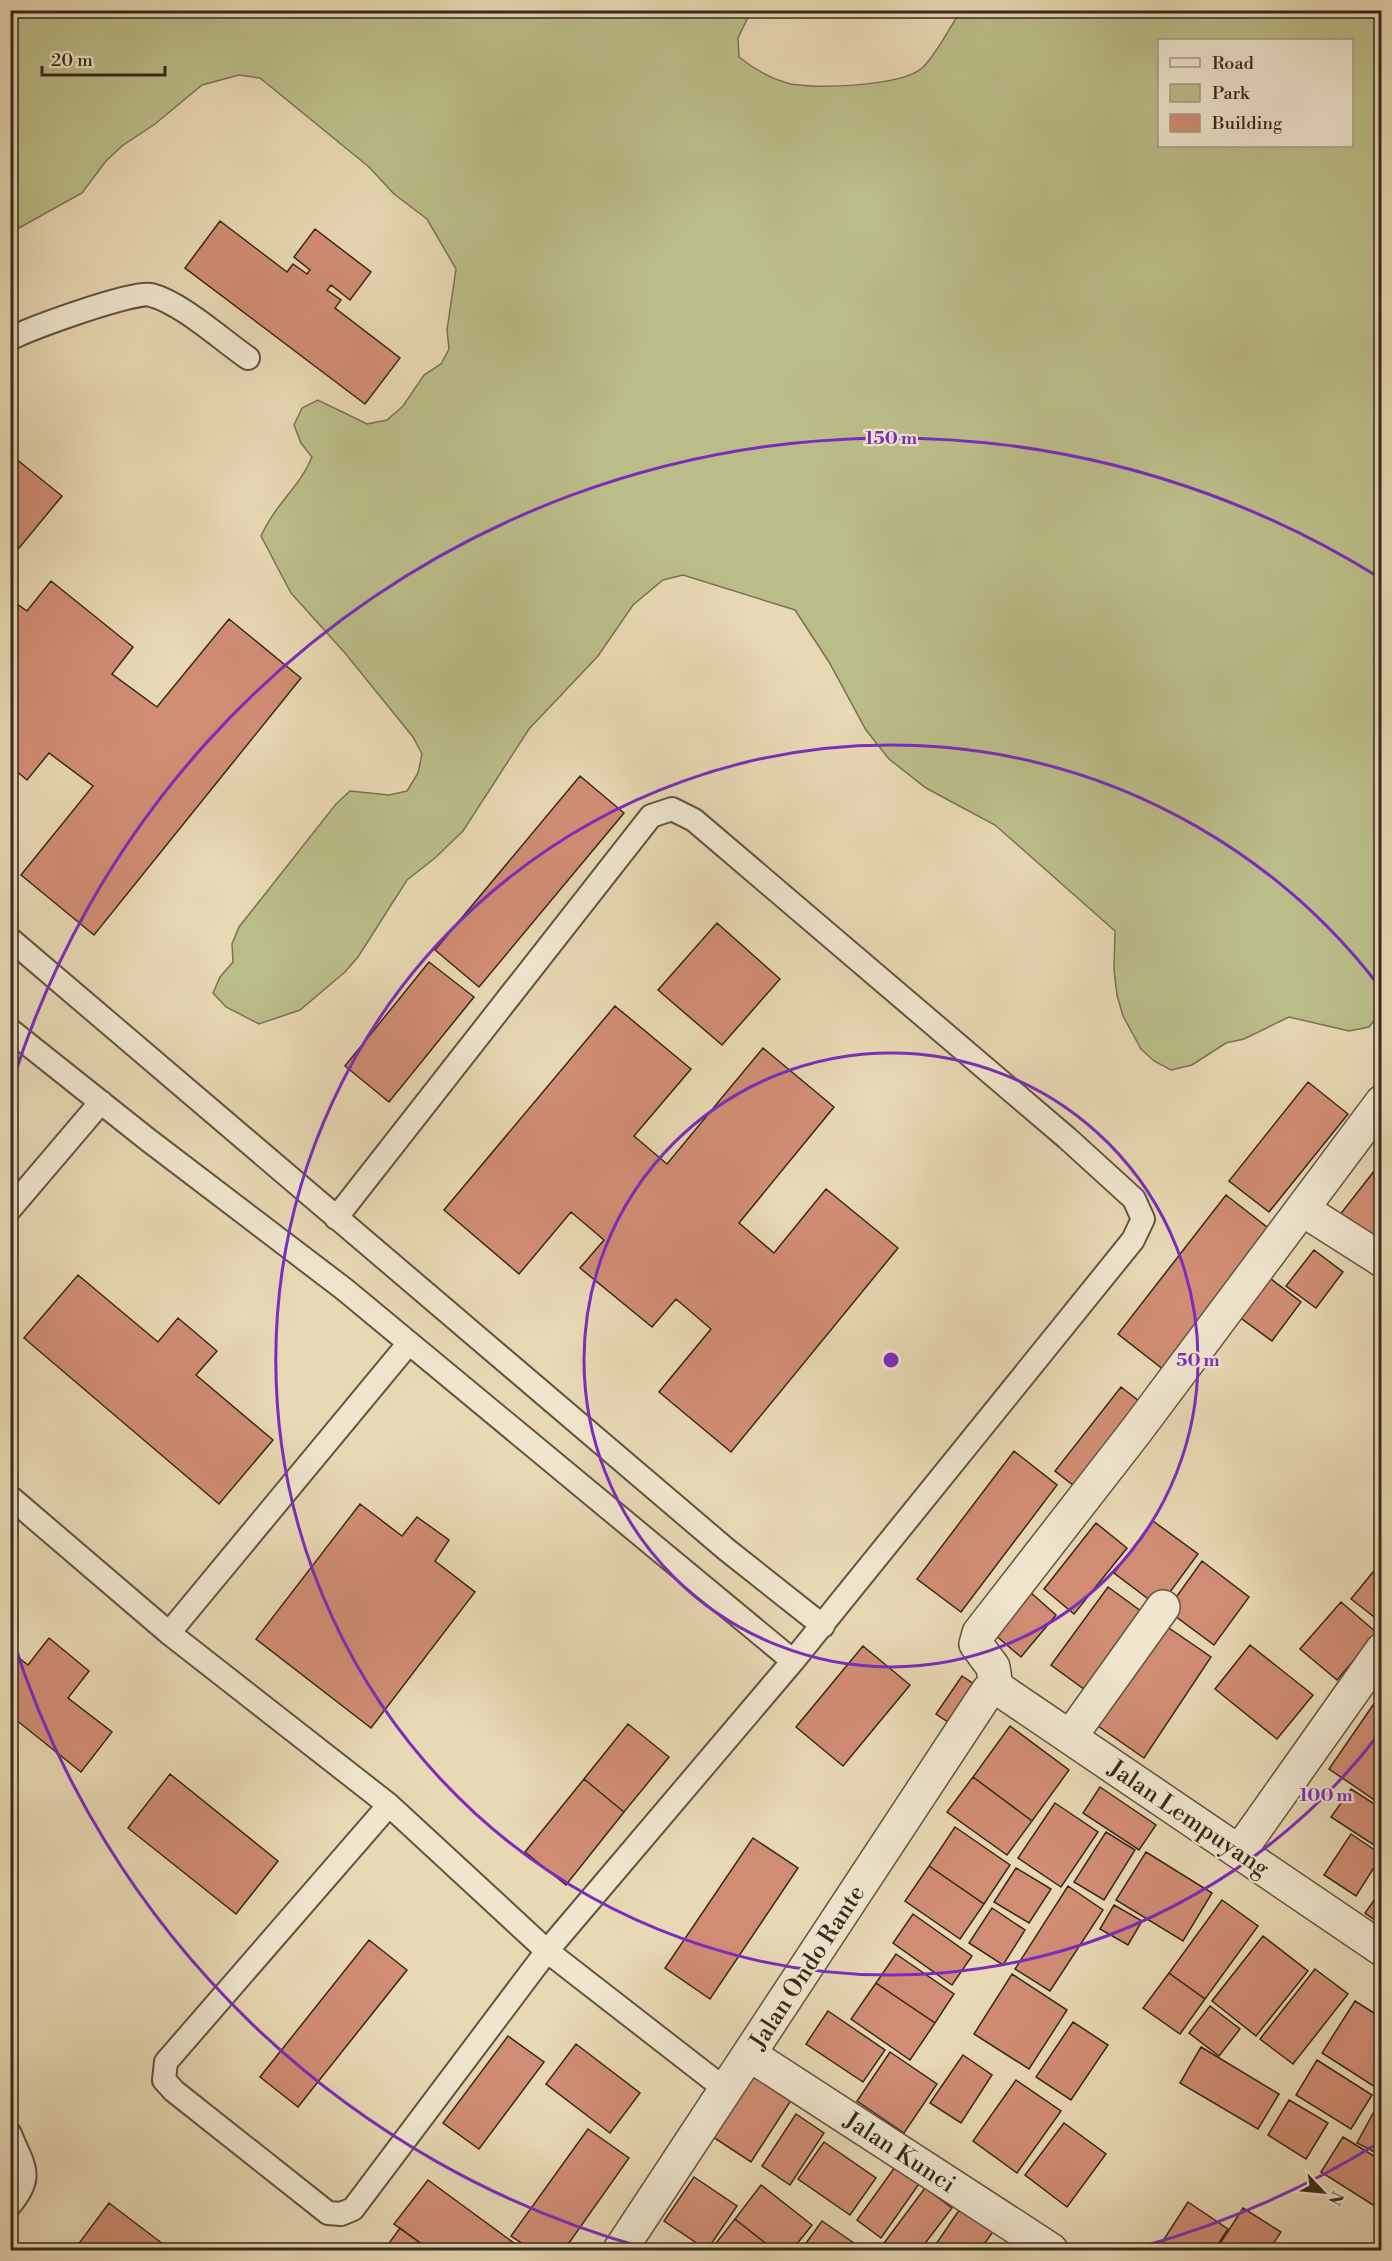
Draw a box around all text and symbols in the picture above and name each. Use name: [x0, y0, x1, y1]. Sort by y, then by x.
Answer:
scale bar: [42, 39, 165, 77]
legend: [1158, 39, 1353, 147]
text: 20 m: [51, 49, 93, 72]
text: Road: [1212, 52, 1255, 75]
text: Park: [1212, 82, 1251, 105]
text: Building: [1211, 112, 1283, 135]
text: 150 m: [865, 427, 918, 450]
text: 50 m: [1176, 1349, 1220, 1372]
centre of rings: [881, 1350, 901, 1370]
street label: Jalan Lempuyang: [1101, 1753, 1275, 1884]
text: 100 m: [1299, 1784, 1353, 1807]
street label: Jalan Ondo Rante: [743, 1880, 872, 2056]
street label: Jalan Kunci: [837, 2105, 961, 2200]
north arrow: [1293, 2162, 1353, 2222]
text: N: [1324, 2188, 1347, 2209]

